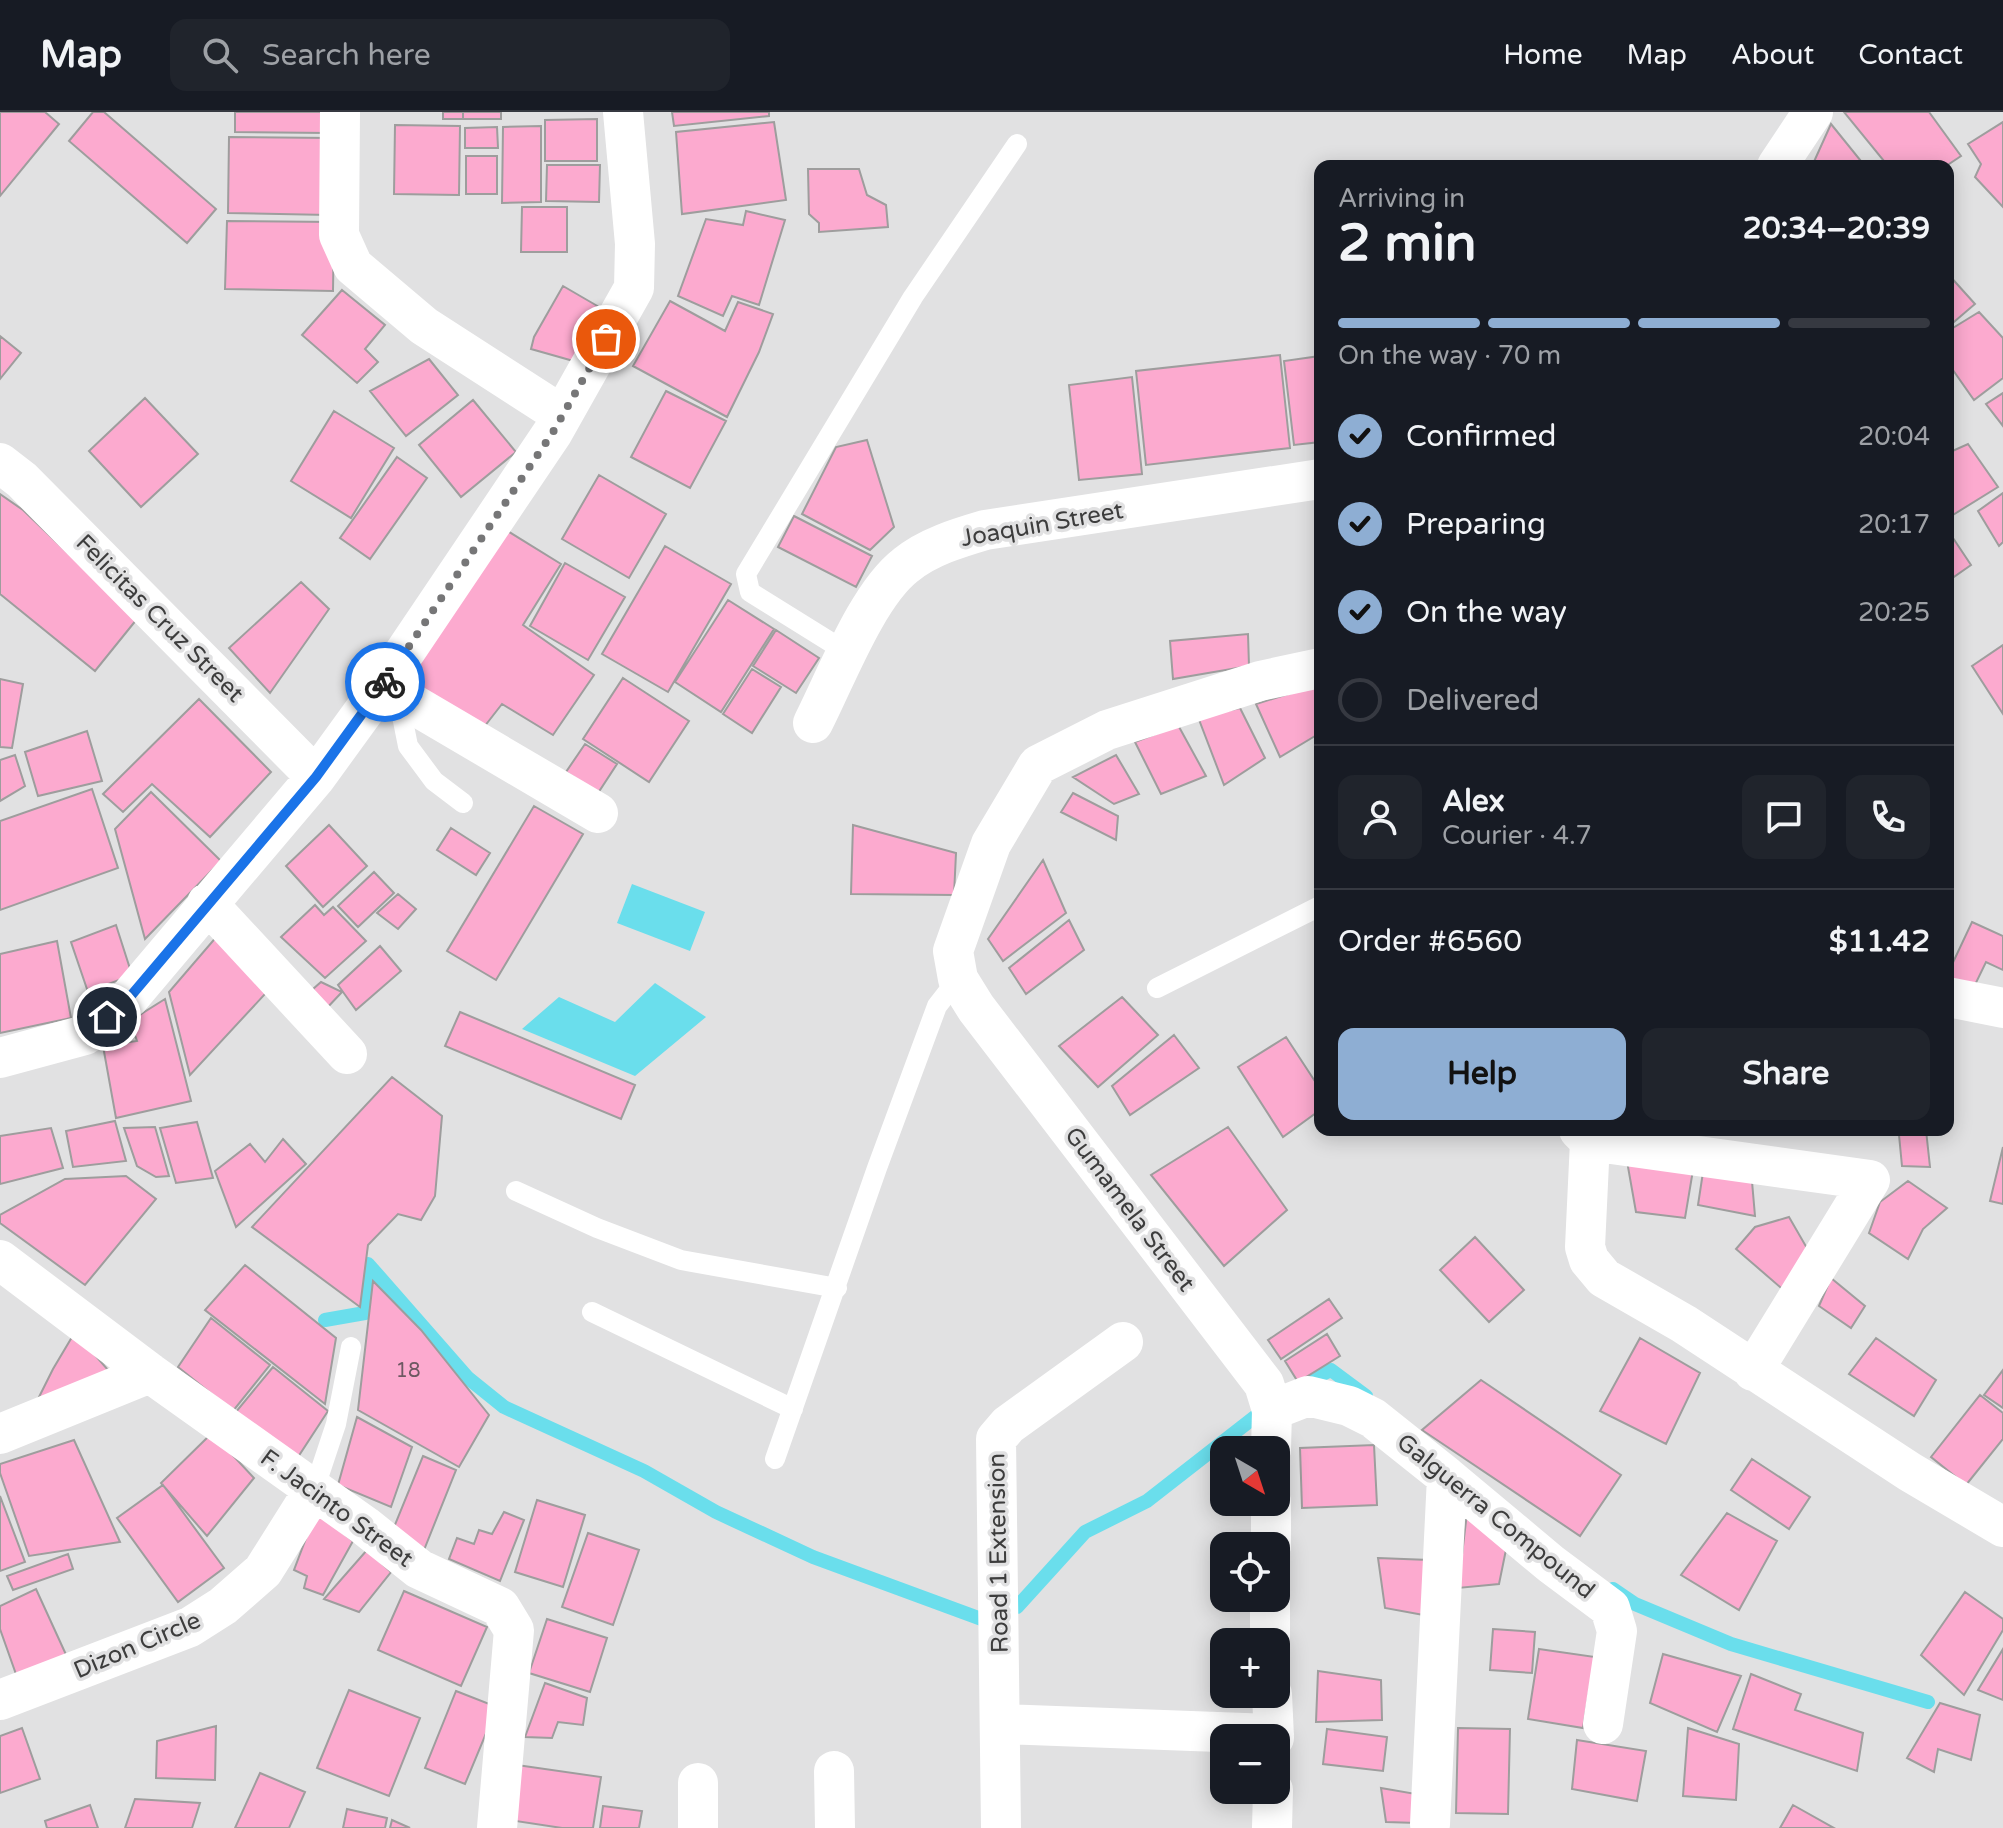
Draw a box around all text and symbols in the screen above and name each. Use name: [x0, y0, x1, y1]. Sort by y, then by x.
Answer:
search box: [170, 19, 730, 91]
text: Map: [40, 32, 122, 78]
icon: search: [198, 33, 242, 77]
text: Search here: [262, 37, 431, 74]
text: Home: [1503, 38, 1583, 72]
text: Map: [1627, 38, 1687, 72]
text: About: [1731, 38, 1814, 72]
text: Contact: [1858, 38, 1963, 72]
text: Arriving in: [1338, 183, 1465, 214]
text: 20:34–20:39: [1743, 210, 1930, 247]
text: 2 min: [1338, 212, 1477, 275]
pin: [572, 305, 640, 373]
icon: bag: [584, 317, 628, 361]
text: On the way · 70 m: [1338, 340, 1561, 371]
icon: check: [1338, 414, 1382, 458]
text: Confirmed: [1406, 418, 1557, 455]
text: 20:04: [1858, 421, 1930, 452]
street label: Joaquin Street: [959, 496, 1126, 553]
icon: check: [1338, 502, 1382, 546]
text: Preparing: [1406, 506, 1546, 543]
text: 20:17: [1858, 509, 1930, 540]
street label: Felicitas Cruz Street: [70, 528, 250, 708]
icon: check: [1338, 590, 1382, 634]
text: On the way: [1406, 594, 1567, 631]
text: 20:25: [1858, 597, 1930, 628]
courier: [345, 642, 425, 722]
icon: bike: [363, 660, 407, 704]
text: Delivered: [1406, 682, 1540, 719]
button: person: [1338, 775, 1422, 859]
button: chat: [1742, 775, 1826, 859]
button: phone: [1846, 775, 1930, 859]
text: Alex: [1442, 783, 1505, 820]
text: Courier · 4.7: [1442, 820, 1592, 851]
text: Order #6560: [1338, 923, 1522, 960]
text: $11.42: [1829, 923, 1930, 960]
pin: [73, 983, 141, 1051]
icon: home: [85, 995, 129, 1039]
button: Help: [1338, 1028, 1626, 1120]
button: Share: [1642, 1028, 1930, 1120]
street label: Gumamela Street: [1058, 1121, 1201, 1297]
house number: 18: [395, 1359, 421, 1383]
street label: Galguerra Compound: [1391, 1428, 1600, 1605]
north arrow: [1210, 1436, 1290, 1516]
map controls: [1210, 1436, 1290, 1804]
street label: F. Jacinto Street: [255, 1443, 419, 1573]
street label: Road 1 Extension: [982, 1453, 1015, 1653]
button: locate: [1210, 1532, 1290, 1612]
street label: Dizon Circle: [69, 1606, 205, 1685]
button: +: [1210, 1628, 1290, 1708]
button: −: [1210, 1724, 1290, 1804]

